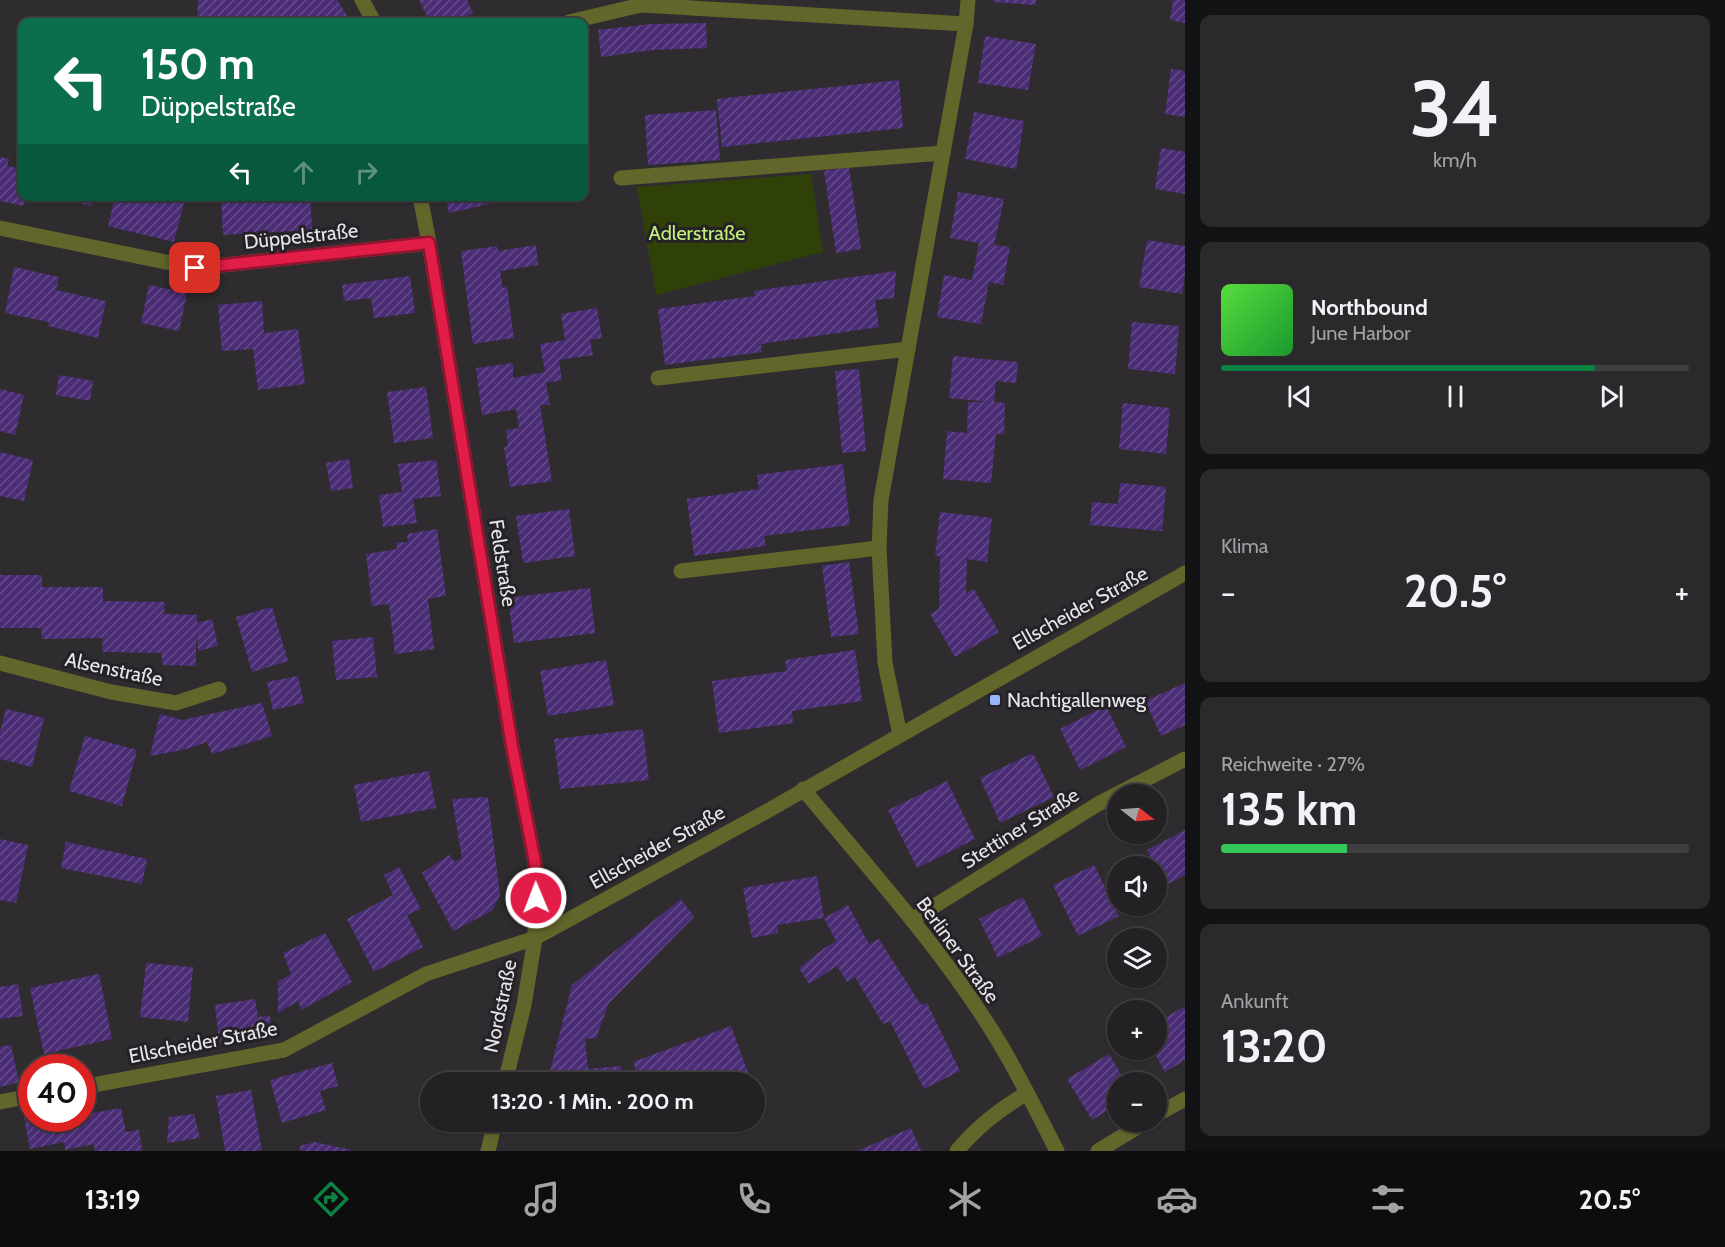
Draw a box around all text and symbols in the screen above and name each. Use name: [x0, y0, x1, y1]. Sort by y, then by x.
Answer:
text: 150 m: [141, 38, 255, 90]
icon: left: [42, 42, 120, 120]
text: 34: [1410, 61, 1500, 156]
text: Düppelstraße: [141, 90, 296, 123]
text: km/h: [1433, 148, 1477, 172]
icon: left: [224, 156, 257, 189]
icon: ahead: [287, 156, 320, 189]
icon: right: [350, 156, 383, 189]
street label: Düppelstraße: [243, 218, 359, 254]
park label: Adlerstraße: [649, 221, 745, 245]
pin: [169, 242, 220, 293]
icon: arrive: [178, 251, 211, 284]
text: Northbound: [1311, 294, 1428, 321]
text: June Harbor: [1311, 321, 1411, 345]
icon: previous: [1283, 380, 1316, 413]
icon: pause: [1439, 380, 1472, 413]
icon: next: [1595, 380, 1628, 413]
street label: Feldstraße: [484, 518, 522, 608]
text: Klima: [1221, 534, 1268, 558]
street label: Ellscheider Straße: [1008, 561, 1152, 655]
text: 20.5°: [1404, 564, 1506, 618]
text: −: [1221, 572, 1236, 612]
text: +: [1674, 572, 1689, 612]
street label: Alsenstraße: [63, 647, 165, 691]
place label: Nachtigallenweg: [1007, 688, 1147, 712]
marker: Nachtigallenweg: [988, 693, 1002, 707]
text: Reichweite · 27%: [1221, 752, 1365, 776]
street label: Stettiner Straße: [957, 782, 1083, 874]
text: 135 km: [1221, 782, 1357, 836]
north arrow: [1107, 784, 1167, 844]
map controls: [1107, 784, 1167, 1132]
street label: Ellscheider Straße: [585, 800, 729, 894]
button: sound: [1107, 856, 1167, 916]
position arrow: [504, 866, 568, 930]
street label: Berliner Straße: [911, 892, 1005, 1008]
button: layers: [1107, 928, 1167, 988]
street label: Nordstraße: [478, 957, 522, 1055]
text: Ankunft: [1221, 989, 1288, 1013]
button: +: [1107, 1000, 1167, 1060]
street label: Ellscheider Straße: [127, 1016, 279, 1068]
text: 13:20: [1221, 1019, 1327, 1073]
speed limit sign: 40: [18, 1054, 96, 1132]
button: −: [1107, 1072, 1167, 1132]
text: 13:20 · 1 Min. · 200 m: [491, 1088, 694, 1115]
icon: directions: [310, 1178, 352, 1220]
icon: music: [521, 1178, 563, 1220]
icon: phone: [733, 1178, 775, 1220]
icon: climate: [944, 1178, 986, 1220]
icon: car: [1156, 1178, 1198, 1220]
icon: filters: [1367, 1178, 1409, 1220]
text: 13:19: [85, 1183, 140, 1216]
text: 20.5°: [1579, 1183, 1640, 1216]

